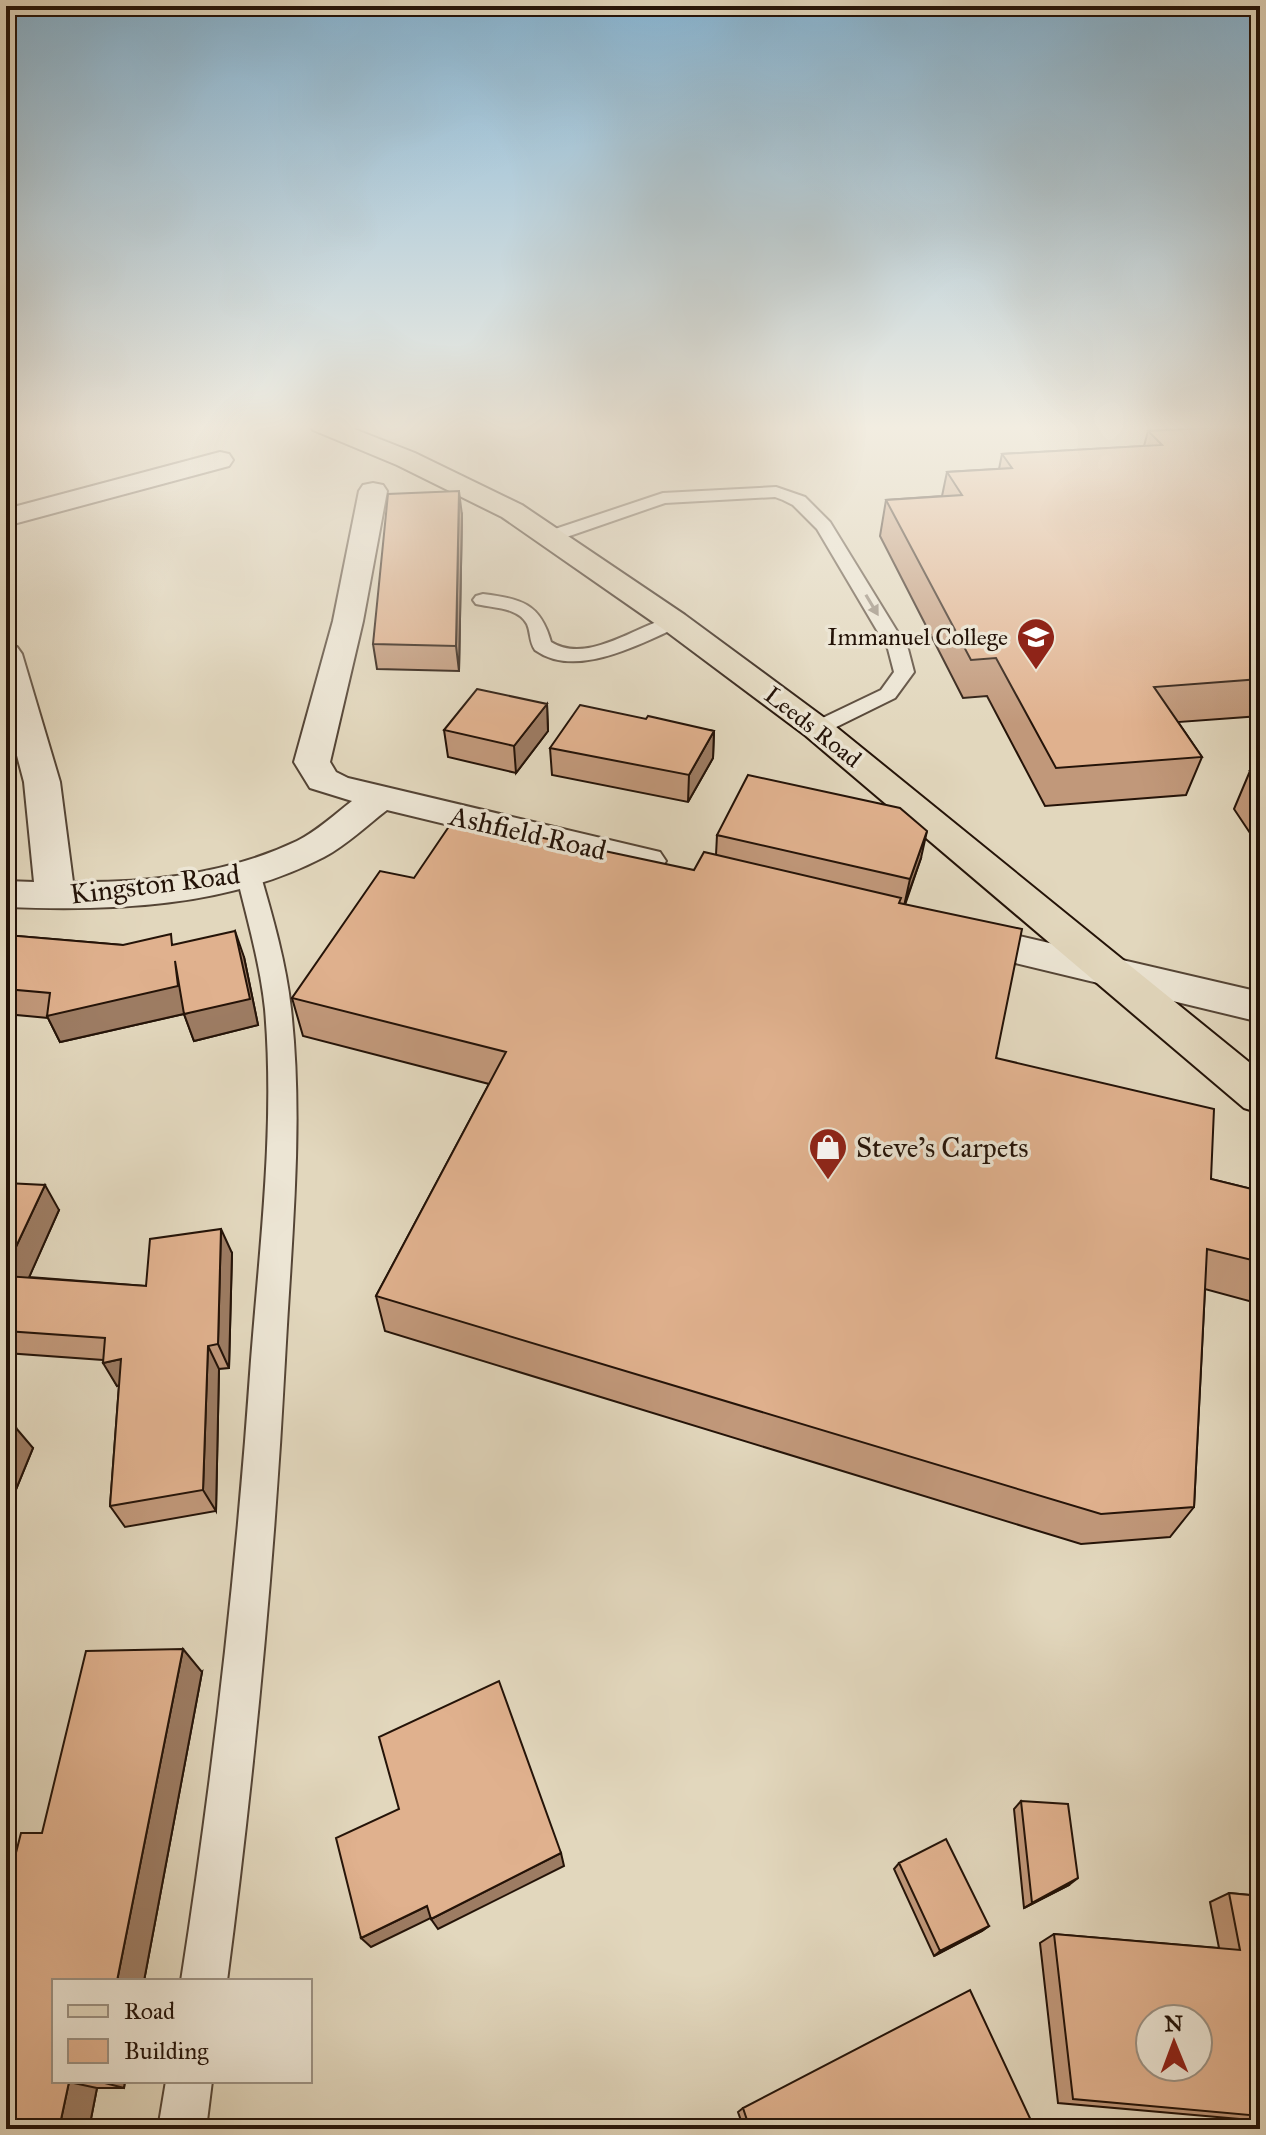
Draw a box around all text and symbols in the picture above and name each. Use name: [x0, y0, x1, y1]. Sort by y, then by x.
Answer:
one-way arrow: [865, 594, 879, 616]
school or university icon: Immanuel College: [1015, 616, 1057, 671]
place label: Immanuel College: [827, 622, 1008, 652]
street label: Leeds Road: [759, 680, 867, 774]
street label: Ashfield Road: [445, 798, 610, 868]
street label: Kingston Road: [68, 856, 242, 912]
shop icon: Steve's Carpets: [807, 1126, 849, 1181]
place label: Steve's Carpets: [856, 1130, 1029, 1165]
legend: [52, 1979, 312, 2083]
text: Road: [124, 1996, 175, 2026]
north arrow: [1134, 2003, 1214, 2083]
text: N: [1164, 2010, 1184, 2037]
text: Building: [124, 2036, 209, 2066]

